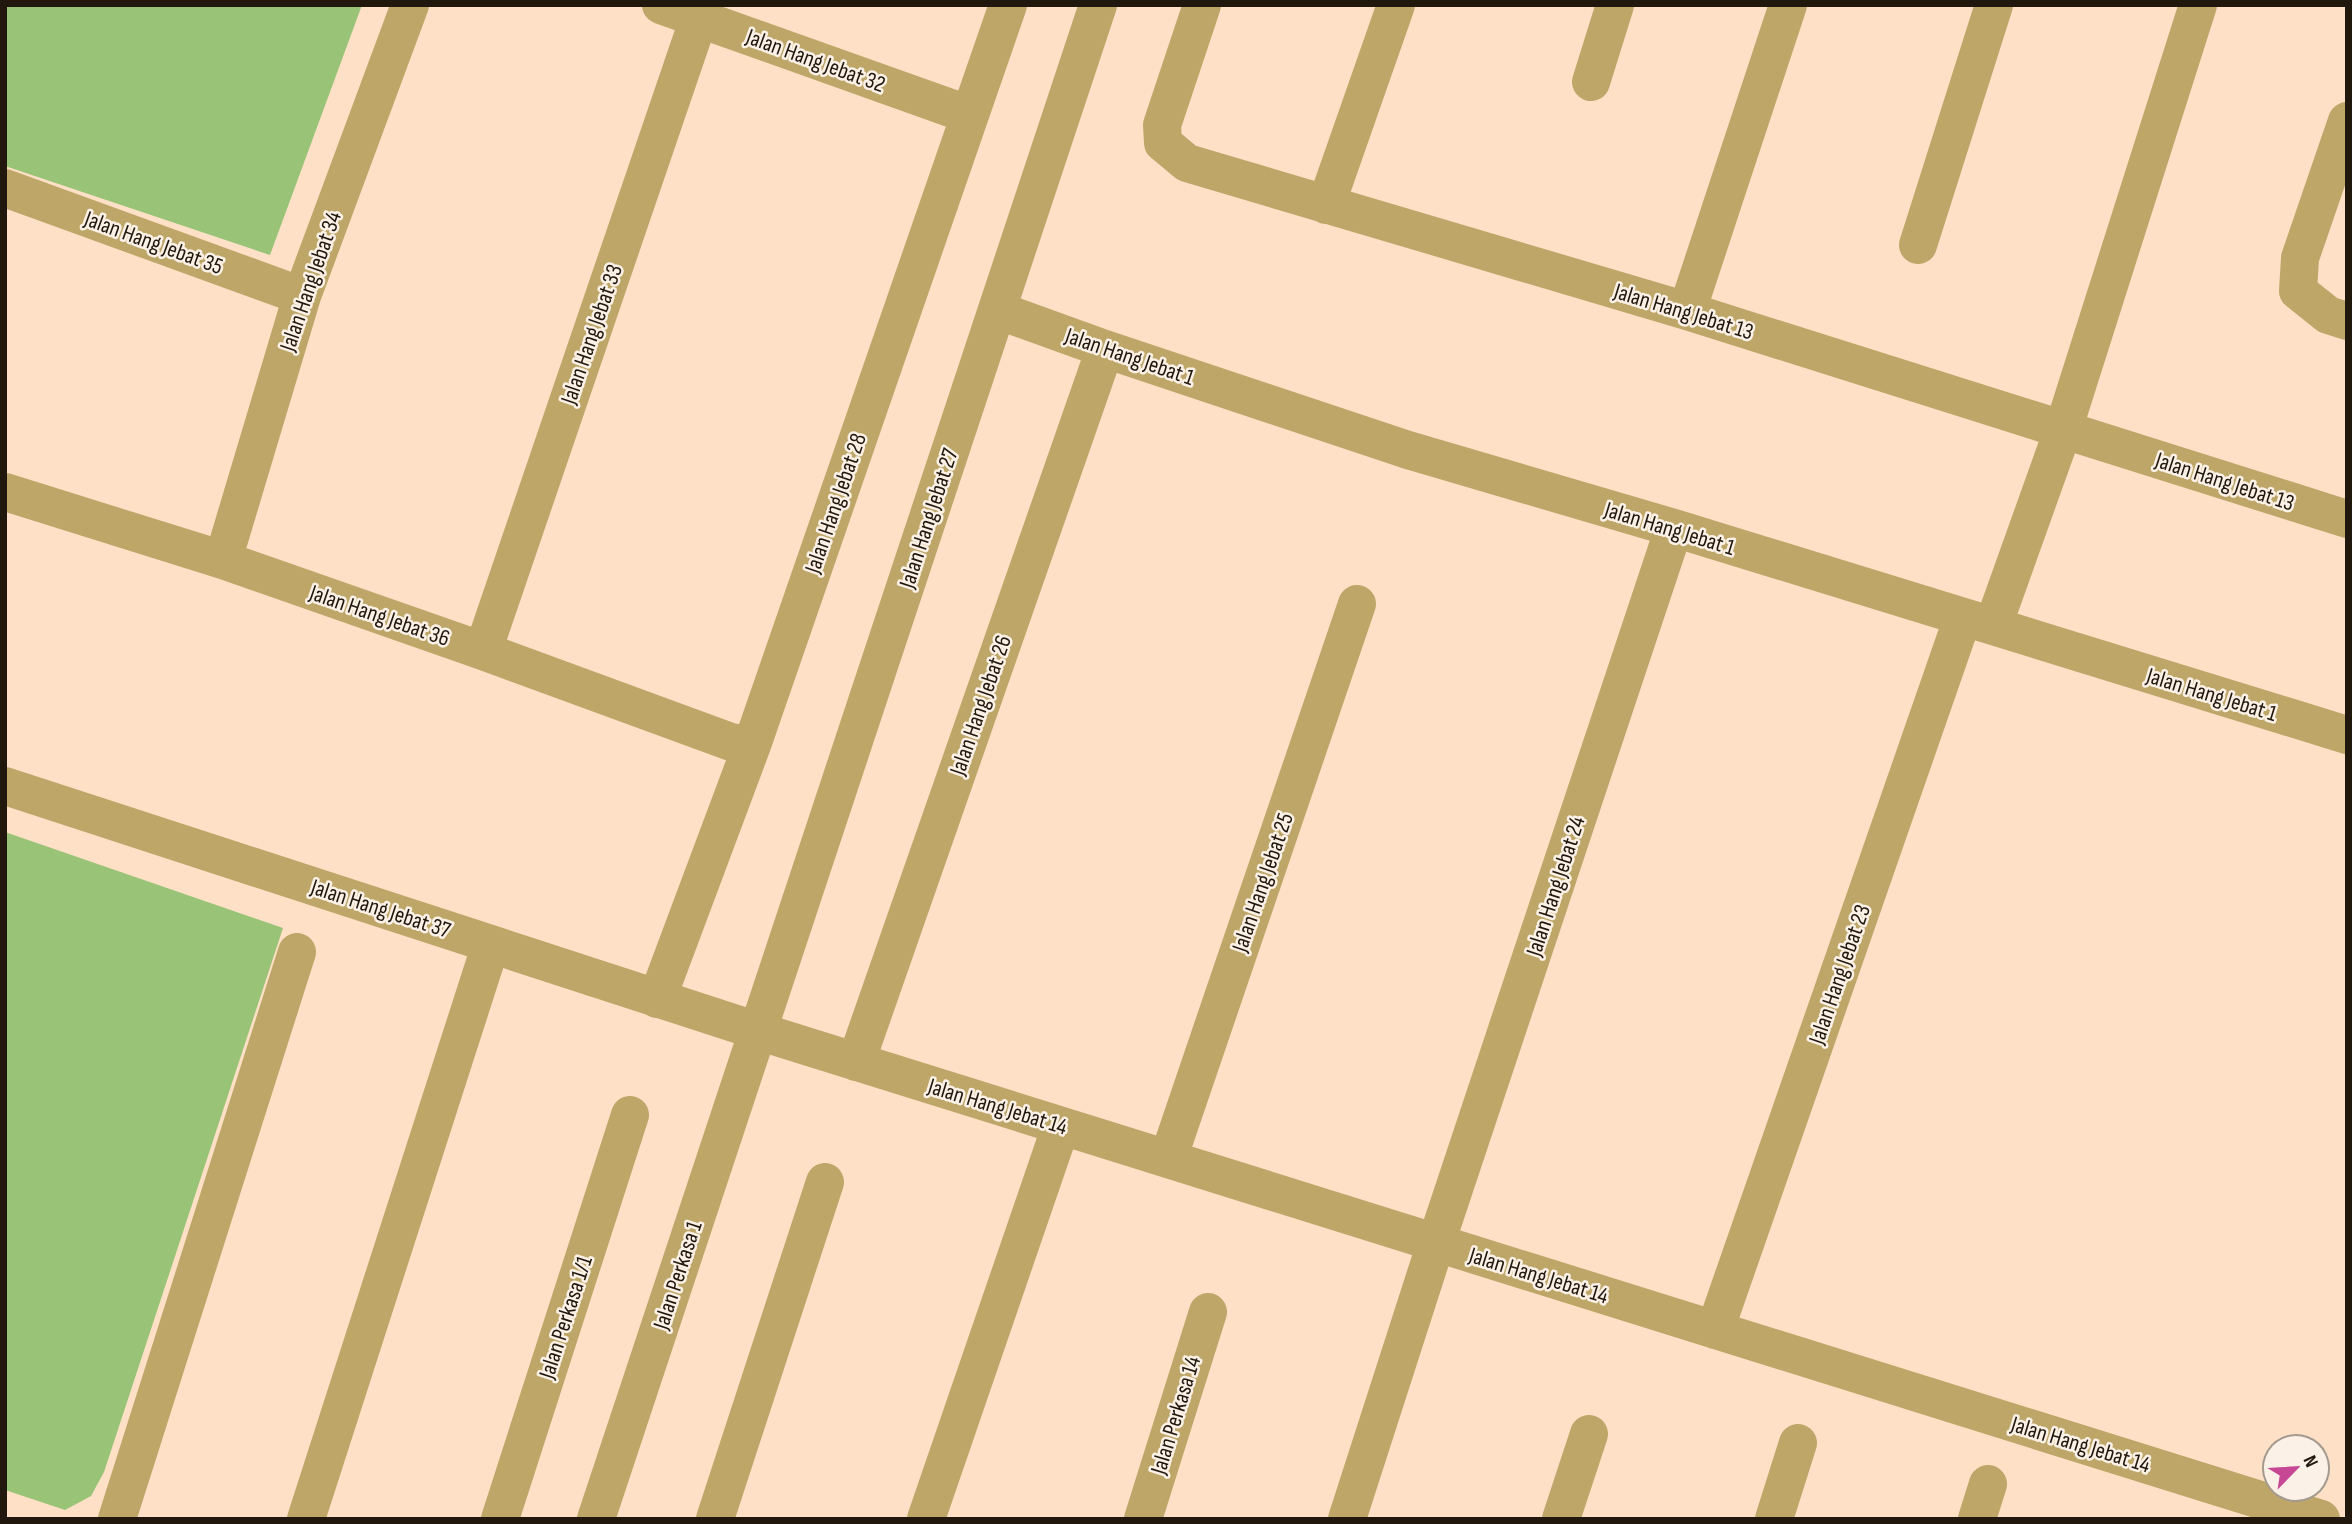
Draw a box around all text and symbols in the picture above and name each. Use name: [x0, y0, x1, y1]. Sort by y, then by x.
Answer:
street label: Jalan Hang Jebat 32: [742, 23, 889, 99]
street label: Jalan Hang Jebat 35: [80, 205, 227, 281]
street label: Jalan Hang Jebat 34: [274, 208, 348, 356]
street label: Jalan Hang Jebat 33: [555, 261, 629, 409]
street label: Jalan Hang Jebat 13: [1610, 277, 1757, 346]
street label: Jalan Hang Jebat 1: [1061, 321, 1198, 392]
street label: Jalan Hang Jebat 28: [799, 430, 873, 578]
street label: Jalan Hang Jebat 27: [893, 445, 965, 593]
street label: Jalan Hang Jebat 13: [2151, 446, 2298, 518]
street label: Jalan Hang Jebat 1: [1600, 496, 1738, 562]
street label: Jalan Hang Jebat 36: [305, 579, 453, 653]
street label: Jalan Hang Jebat 26: [944, 632, 1018, 780]
street label: Jalan Hang Jebat 1: [2142, 662, 2280, 728]
street label: Jalan Hang Jebat 25: [1226, 809, 1300, 956]
street label: Jalan Hang Jebat 24: [1520, 812, 1592, 961]
street label: Jalan Hang Jebat 37: [306, 873, 454, 945]
street label: Jalan Hang Jebat 23: [1803, 901, 1877, 1049]
street label: Jalan Hang Jebat 14: [924, 1072, 1071, 1142]
street label: Jalan Perkasa 1: [647, 1218, 709, 1334]
street label: Jalan Hang Jebat 14: [1465, 1241, 1612, 1311]
street label: Jalan Perkasa 1/1: [533, 1252, 599, 1383]
street label: Jalan Perkasa 14: [1144, 1353, 1207, 1479]
street label: Jalan Hang Jebat 14: [2007, 1410, 2154, 1480]
north arrow: [2261, 1433, 2331, 1503]
text: N: [2297, 1452, 2323, 1471]

